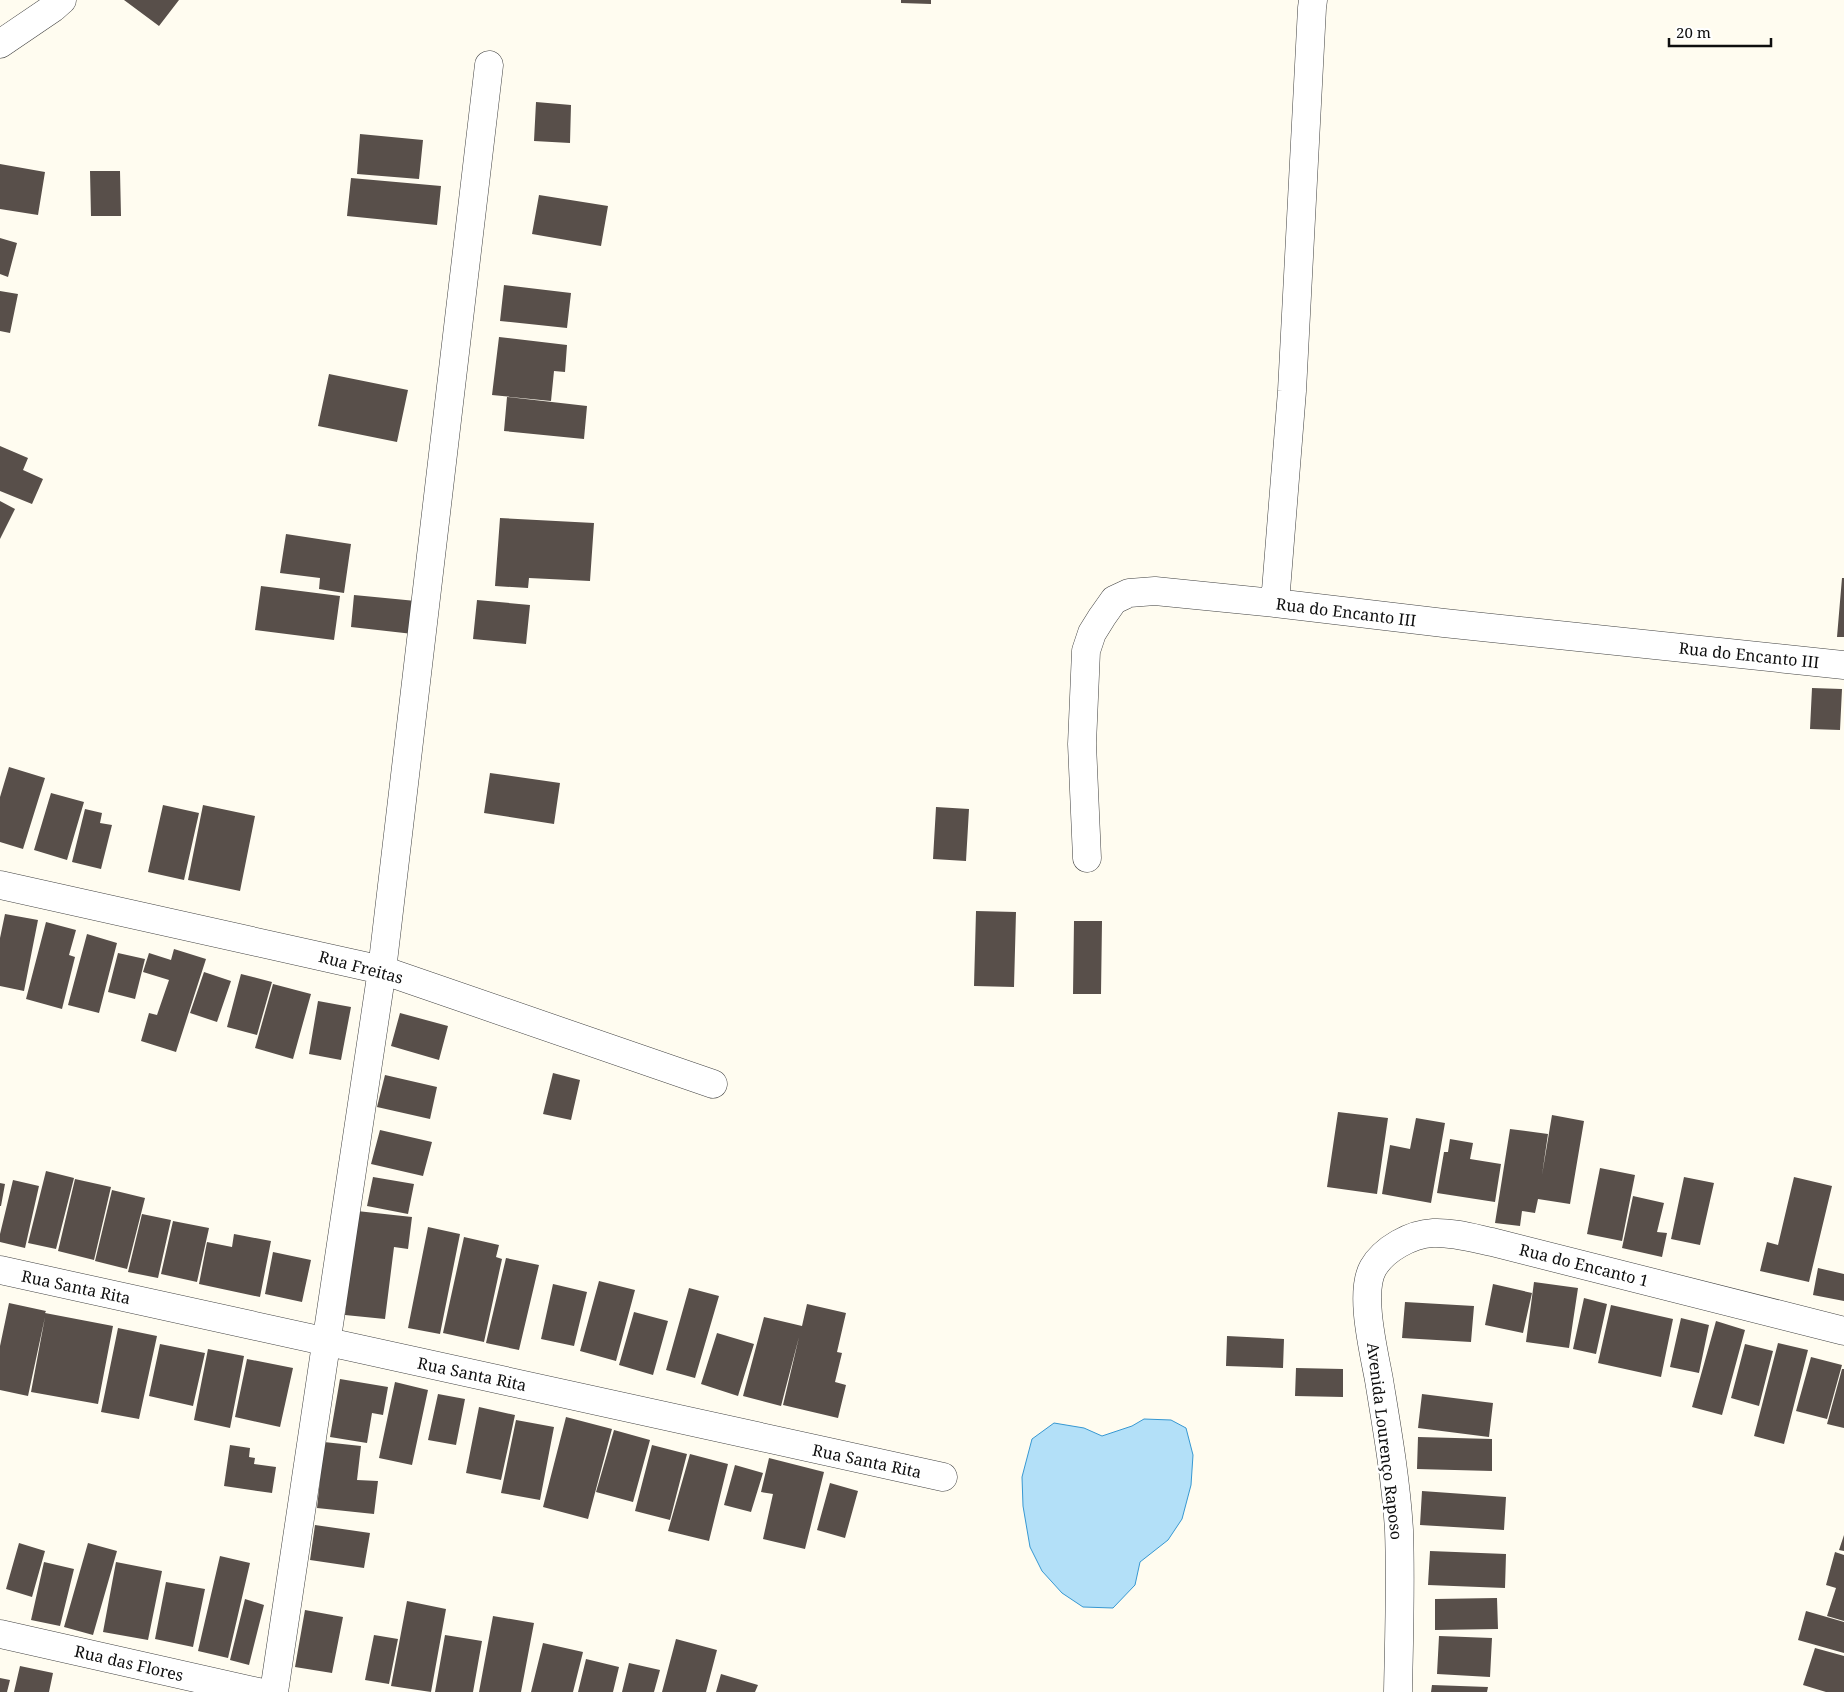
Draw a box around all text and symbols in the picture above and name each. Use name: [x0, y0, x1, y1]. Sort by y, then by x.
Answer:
scale bar: [1669, 15, 1772, 47]
text: 20 m: [1676, 22, 1711, 42]
street label: Rua do Encanto III: [1275, 592, 1418, 632]
street label: Rua do Encanto III: [1678, 637, 1820, 673]
street label: Rua Freitas: [316, 945, 406, 989]
street label: Rua do Encanto 1: [1517, 1238, 1651, 1292]
street label: Rua Santa Rita: [19, 1265, 133, 1309]
street label: Avenida Lourenço Raposo: [1362, 1341, 1408, 1541]
street label: Rua Santa Rita: [415, 1352, 529, 1396]
street label: Rua Santa Rita: [810, 1439, 924, 1483]
street label: Rua das Flores: [72, 1640, 186, 1686]

